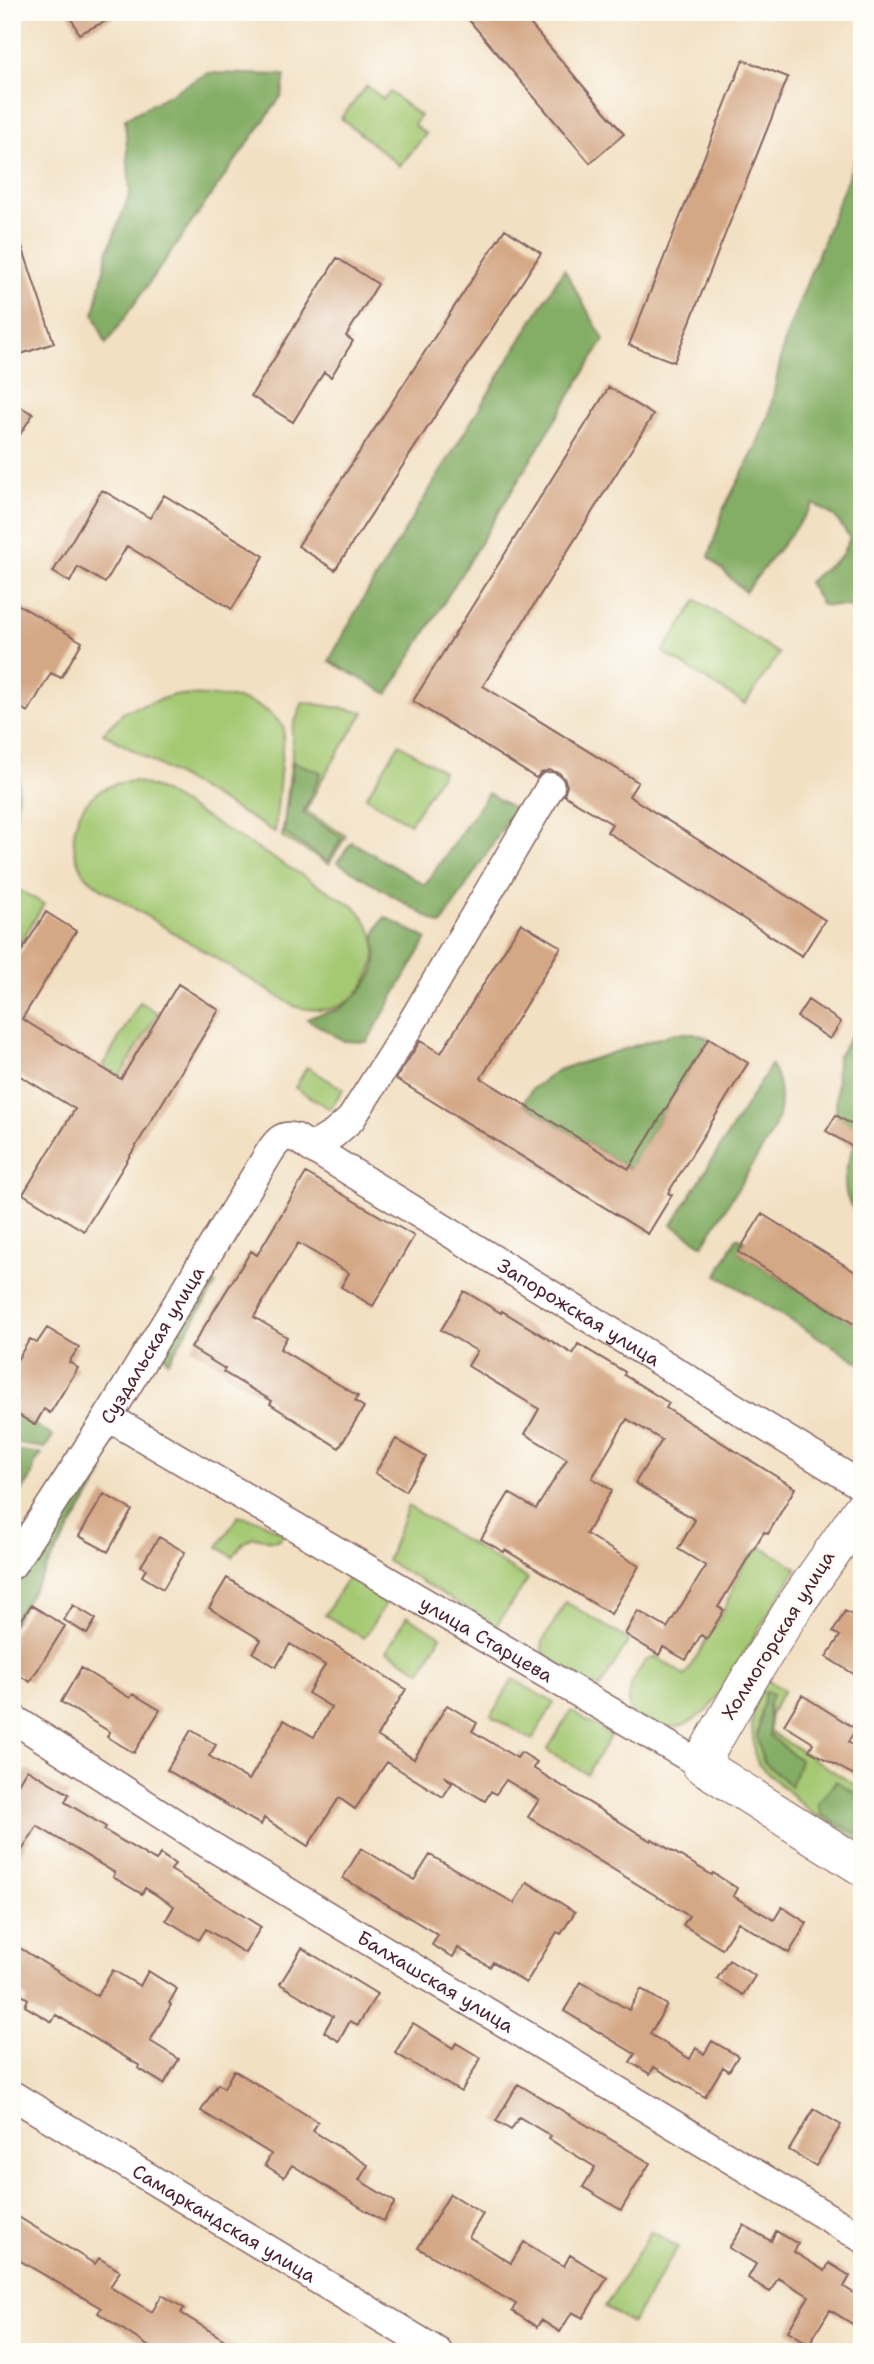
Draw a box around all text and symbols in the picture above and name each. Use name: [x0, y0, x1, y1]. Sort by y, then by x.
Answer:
street label: Запорожская улица: [493, 1253, 665, 1372]
street label: Суздальская улица: [94, 1261, 210, 1429]
street label: Холмогорская улица: [716, 1546, 840, 1724]
street label: улица Старцева: [416, 1590, 558, 1688]
street label: Балхашская улица: [353, 1925, 519, 2038]
street label: Самаркандская улица: [128, 2158, 321, 2288]

